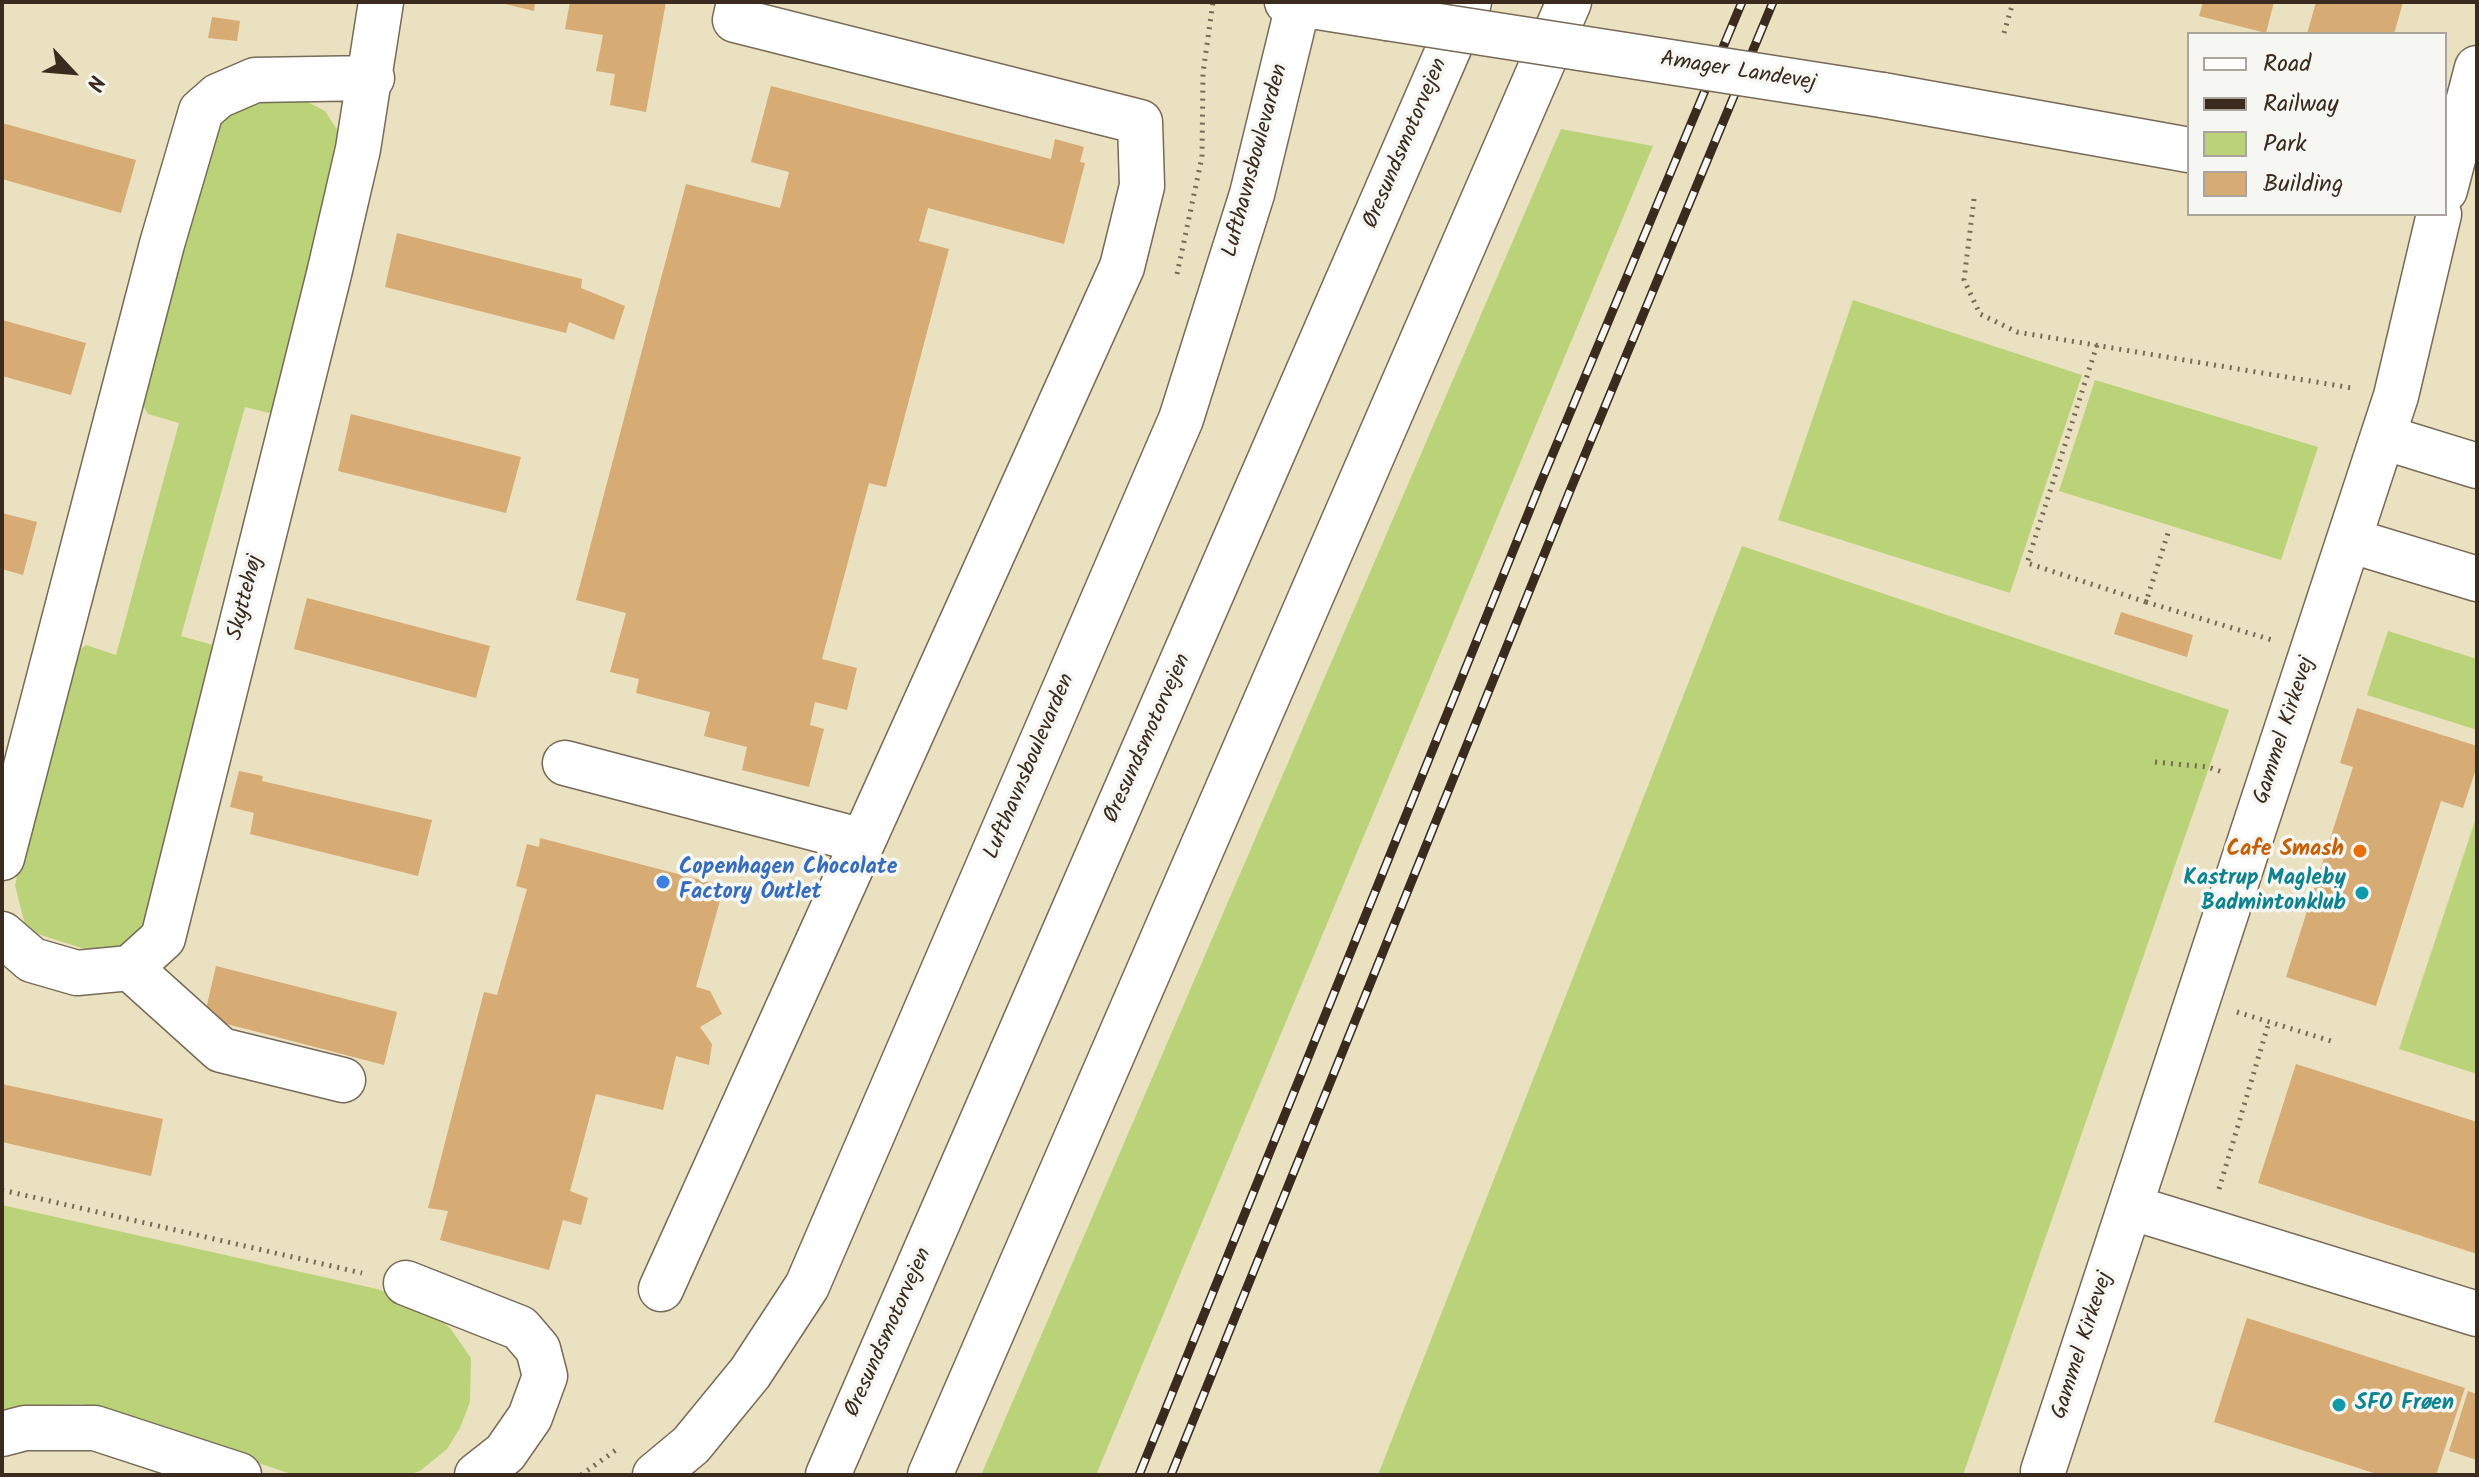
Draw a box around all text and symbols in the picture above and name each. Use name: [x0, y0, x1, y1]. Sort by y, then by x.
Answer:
north arrow: [32, 32, 112, 112]
legend: [2187, 32, 2447, 216]
text: Road: [2263, 45, 2311, 84]
street label: Amager Landevej: [1658, 48, 1818, 98]
street label: Øresundsmotorvejen: [1359, 55, 1455, 233]
street label: Lufthavnsboulevarden: [1219, 62, 1295, 260]
text: N: [75, 69, 113, 97]
text: Railway: [2263, 85, 2339, 124]
text: Park: [2263, 125, 2307, 164]
text: Building: [2263, 165, 2343, 204]
street label: Skyttehøj: [224, 553, 270, 643]
street label: Øresundsmotorvejen: [1100, 650, 1198, 828]
street label: Gammel Kirkevej: [2250, 654, 2322, 808]
street label: Lufthavnsboulevarden: [980, 670, 1082, 864]
place label: Cafe Smash: [2226, 838, 2344, 864]
marker: Cafe Smash: [2351, 842, 2369, 860]
place label: Copenhagen Chocolate Factory Outlet: [679, 856, 897, 908]
place label: Kastrup Magleby Badmintonklub: [2183, 867, 2346, 918]
marker: Copenhagen Chocolate Factory Outlet: [654, 873, 672, 891]
marker: Kastrup Magleby Badmintonklub: [2353, 884, 2371, 902]
street label: Øresundsmotorvejen: [841, 1244, 939, 1422]
street label: Gammel Kirkevej: [2048, 1269, 2120, 1423]
place label: SFO Frøen: [2355, 1392, 2454, 1418]
marker: SFO Frøen: [2330, 1396, 2348, 1414]

